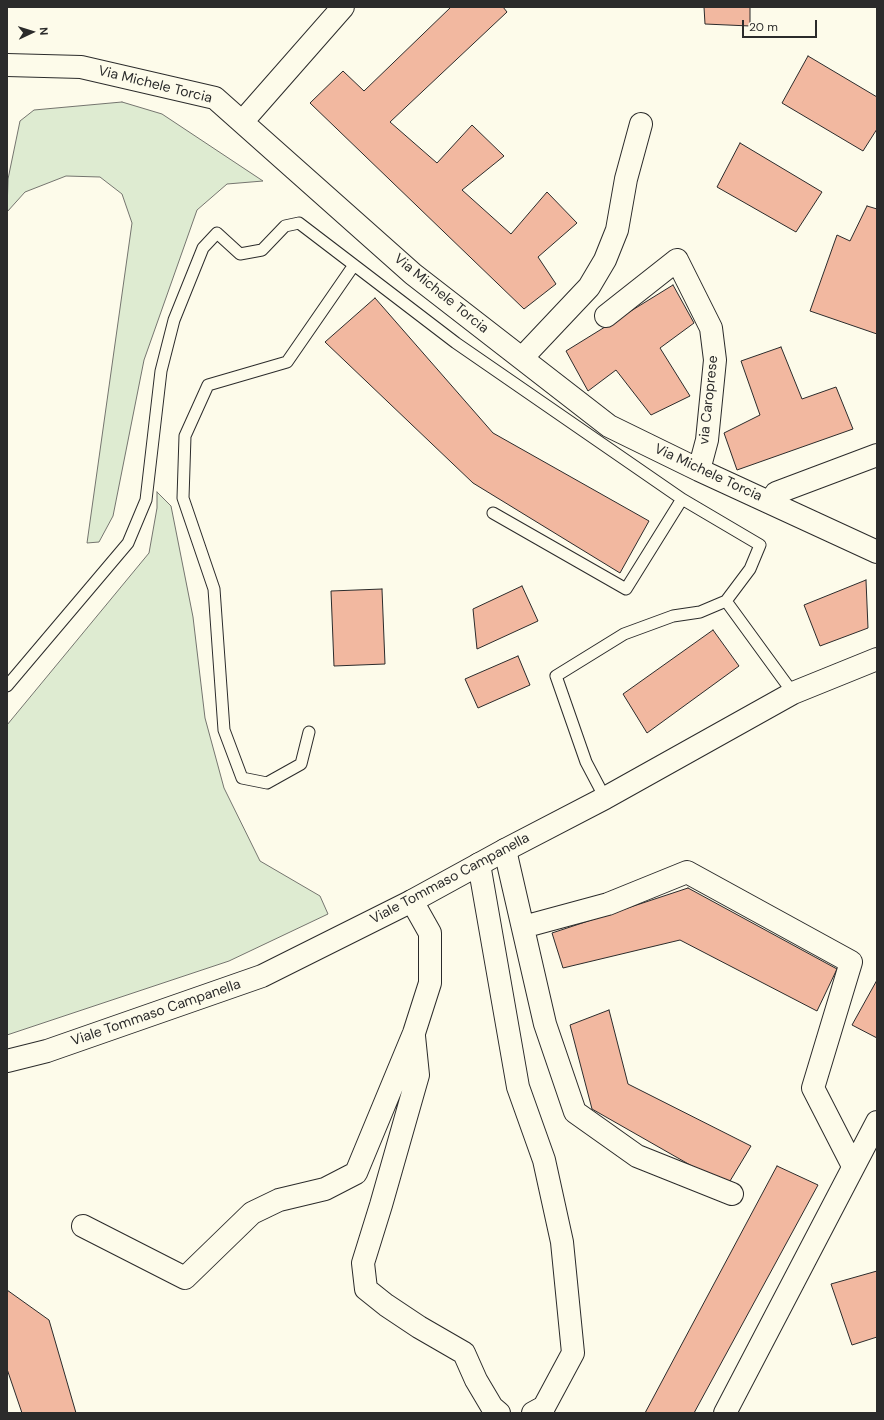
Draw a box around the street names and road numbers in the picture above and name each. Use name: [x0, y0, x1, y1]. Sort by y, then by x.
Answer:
street label: Via Michele Torcia: [96, 63, 214, 107]
street label: Via Michele Torcia: [390, 251, 492, 337]
street label: via Caroprese: [696, 355, 722, 445]
street label: Via Michele Torcia: [652, 441, 764, 505]
street label: Viale Tommaso Campanella: [367, 830, 533, 928]
street label: Viale Tommaso Campanella: [69, 976, 243, 1050]

